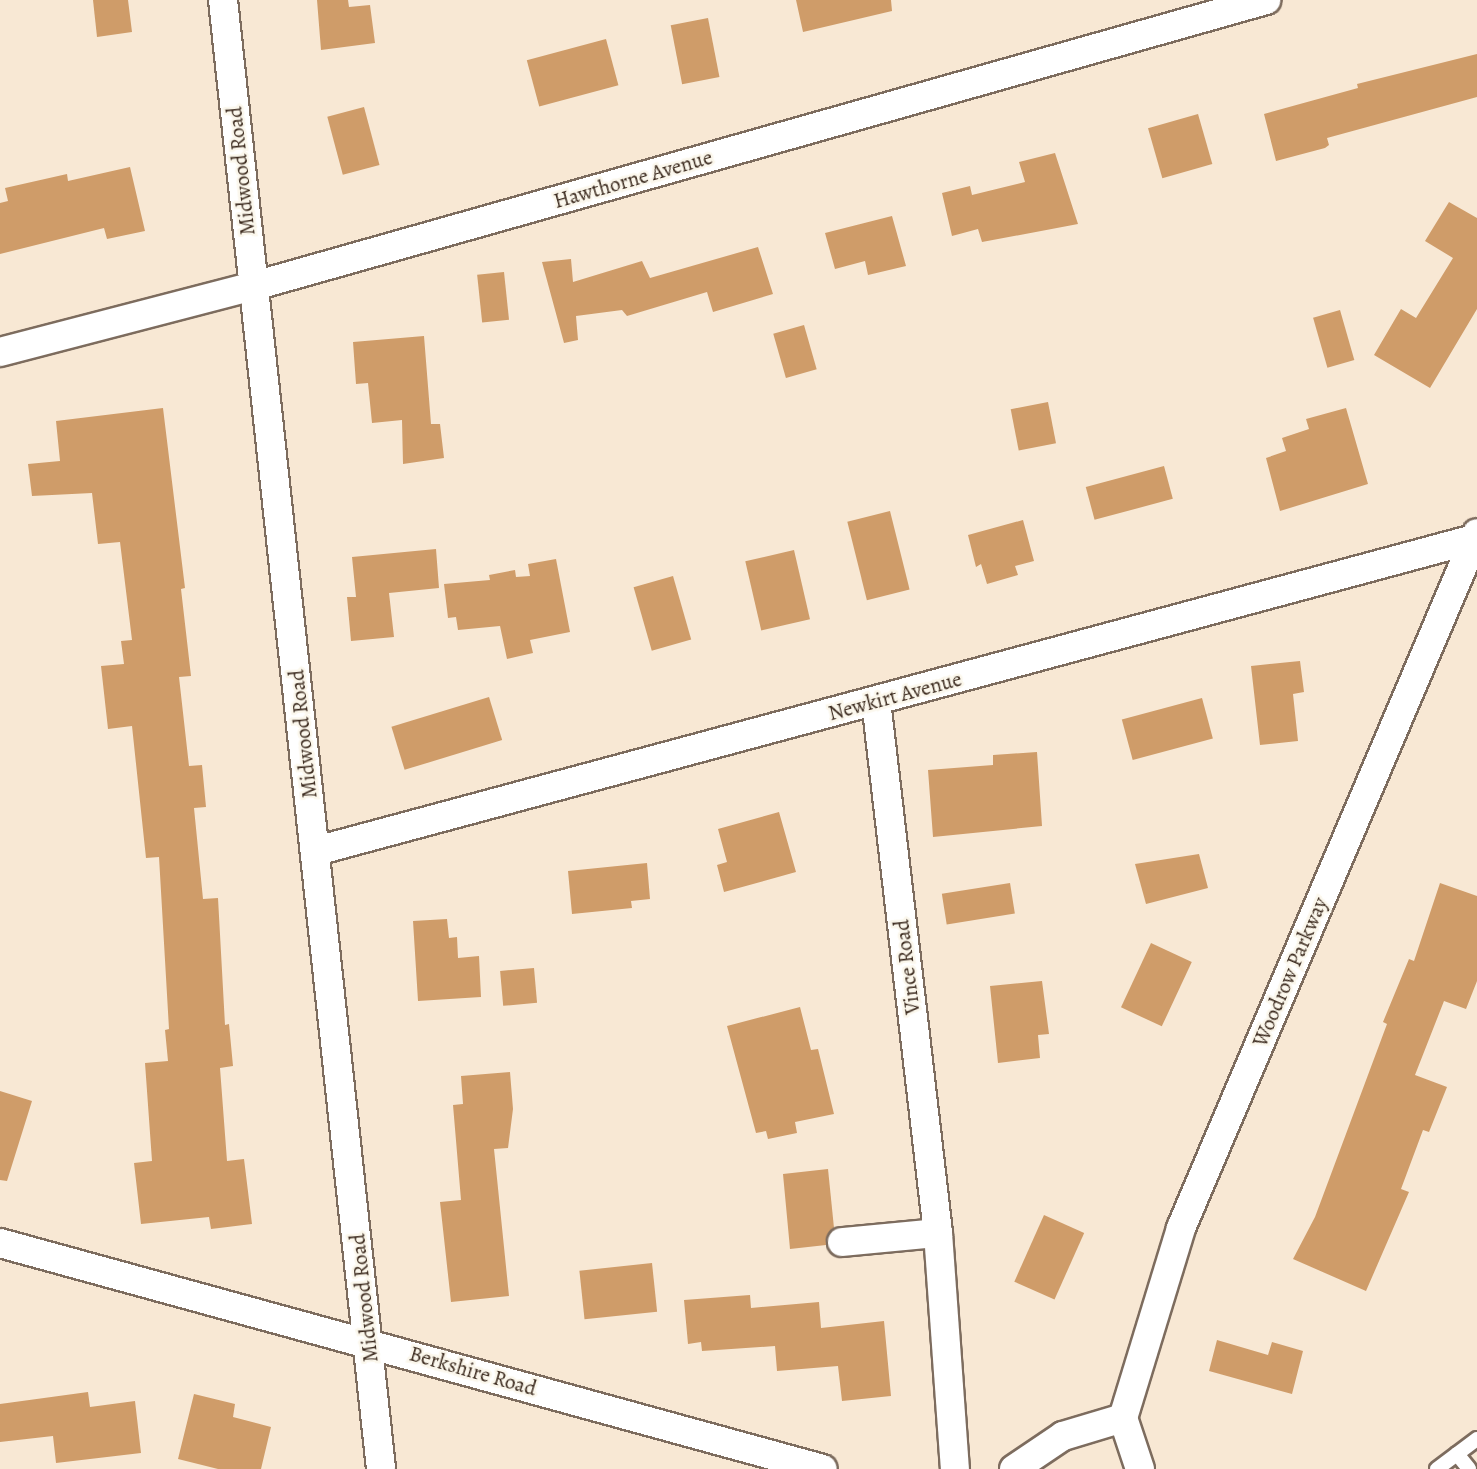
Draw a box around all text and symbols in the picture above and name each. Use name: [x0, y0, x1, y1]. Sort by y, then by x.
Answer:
street label: Midwood Road: [222, 105, 260, 237]
street label: Hawthorne Avenue: [551, 144, 715, 214]
street label: Newkirt Avenue: [826, 666, 964, 726]
street label: Midwood Road: [284, 668, 322, 800]
street label: Woodrow Parkway: [1247, 894, 1333, 1050]
street label: Vince Road: [889, 918, 925, 1016]
street label: Midwood Road: [345, 1232, 383, 1364]
street label: Berkshire Road: [407, 1341, 539, 1401]

